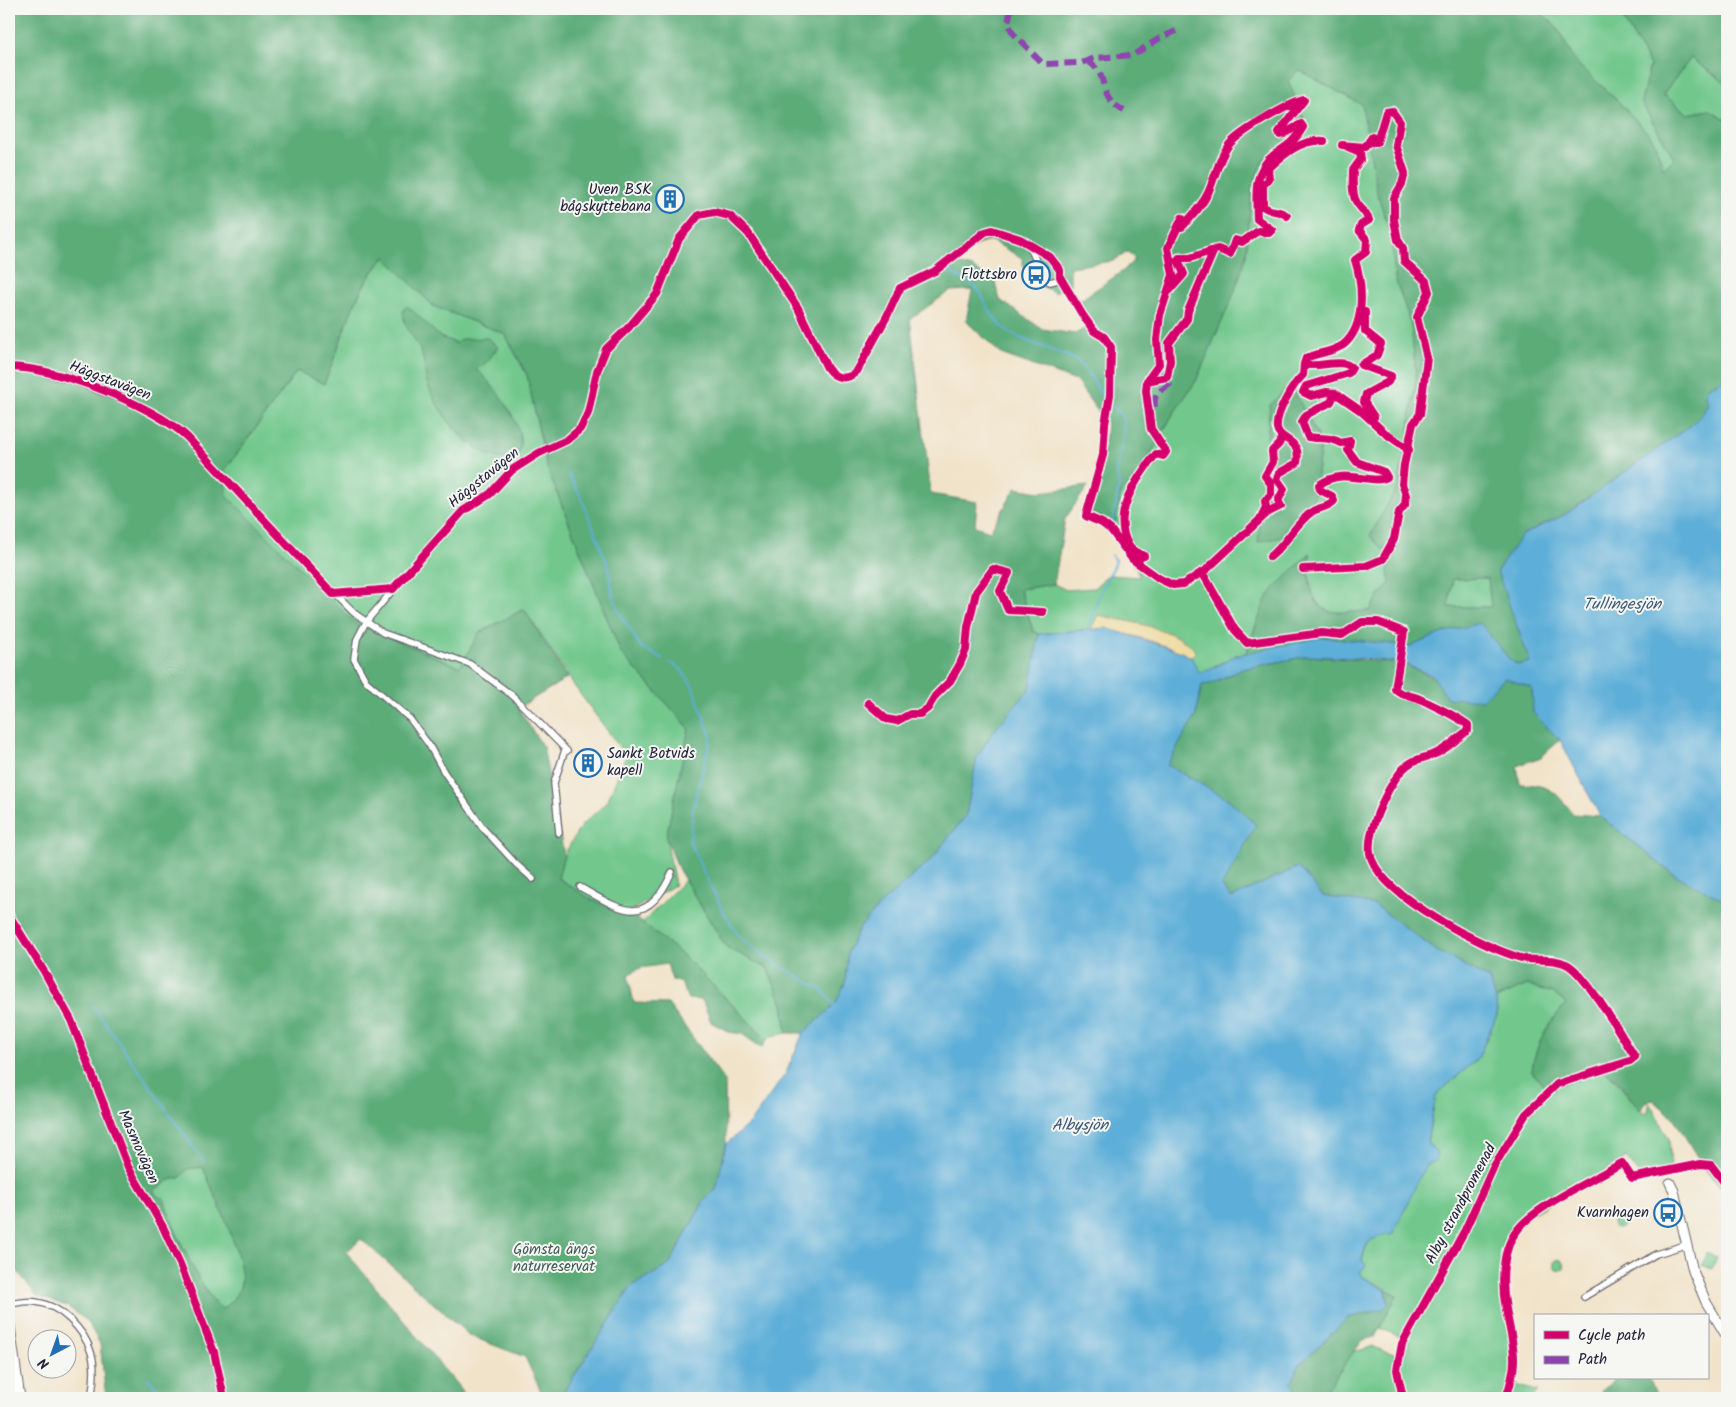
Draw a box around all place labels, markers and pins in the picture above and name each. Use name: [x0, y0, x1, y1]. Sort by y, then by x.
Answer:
place label: Uven BSK bågskyttebana: [560, 178, 651, 219]
building icon: Uven BSK bågskyttebana: [655, 184, 685, 214]
bus stop icon: Flottsbro: [1021, 260, 1051, 290]
place label: Flottsbro: [961, 263, 1017, 287]
place label: Sankt Botvids kapell: [607, 742, 695, 783]
building icon: Sankt Botvids kapell: [573, 748, 603, 778]
bus stop icon: Kvarnhagen: [1653, 1198, 1683, 1228]
place label: Kvarnhagen: [1577, 1201, 1649, 1225]

